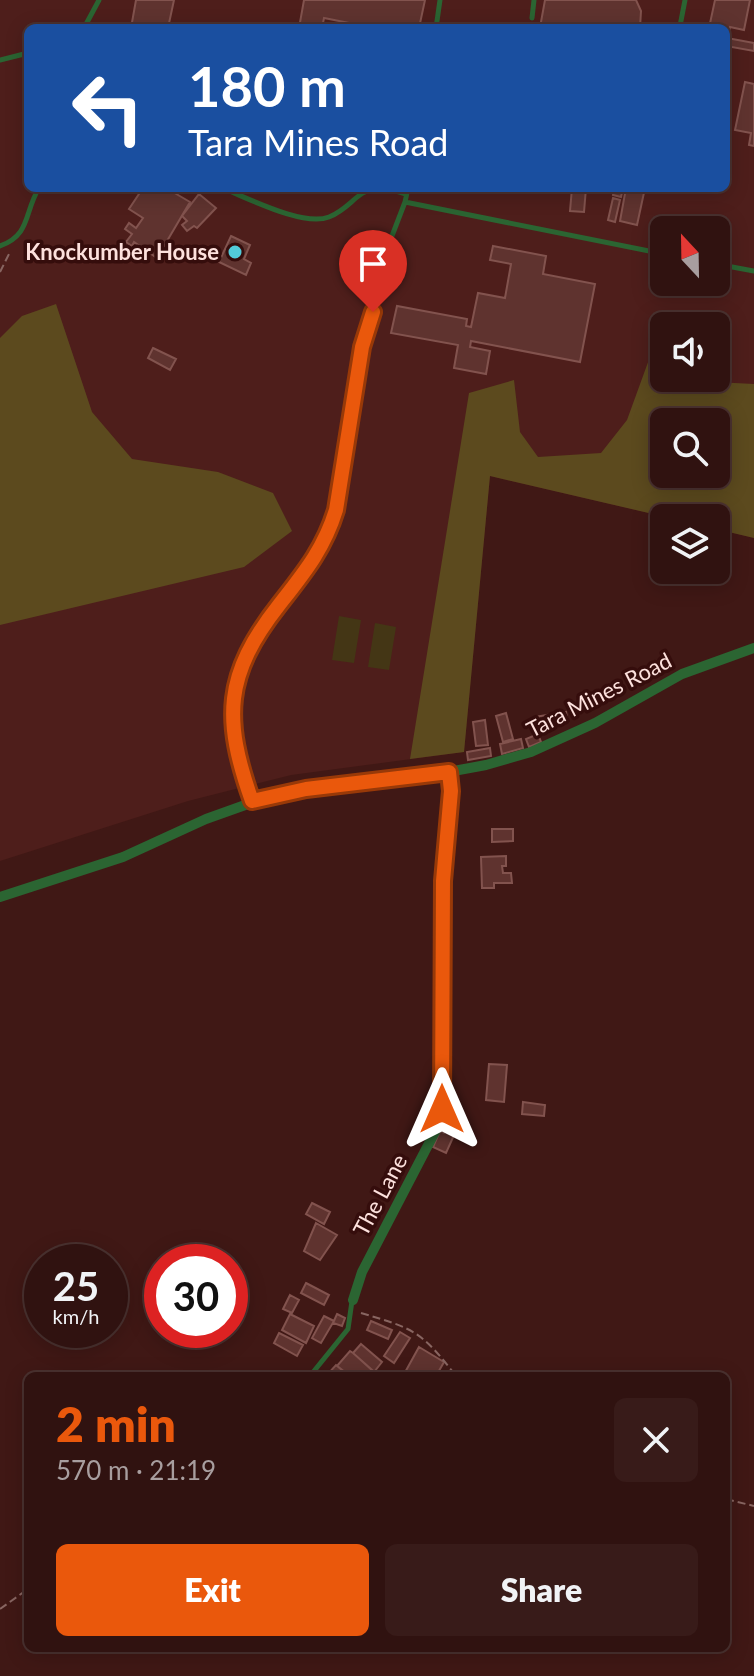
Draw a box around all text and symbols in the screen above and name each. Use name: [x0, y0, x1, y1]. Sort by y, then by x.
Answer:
text: 180 m: [188, 52, 346, 119]
icon: left: [56, 56, 160, 160]
text: Tara Mines Road: [188, 120, 449, 164]
north arrow: [650, 216, 730, 296]
map controls: [650, 216, 730, 584]
pin: [339, 230, 407, 312]
place label: Knockumber House: [25, 238, 219, 265]
icon: arrive: [351, 242, 395, 286]
marker: Knockumber House: [226, 243, 244, 261]
button: sound: [650, 312, 730, 392]
button: search: [650, 408, 730, 488]
button: layers: [650, 504, 730, 584]
street label: Tara Mines Road: [522, 646, 676, 743]
position arrow: [400, 1067, 484, 1151]
street label: The Lane: [347, 1149, 412, 1240]
speed limit sign: 30: [144, 1244, 248, 1348]
text: 25: [53, 1262, 99, 1310]
text: km/h: [53, 1304, 99, 1328]
text: 2 min: [56, 1395, 176, 1452]
button: close: [614, 1398, 698, 1482]
text: 570 m · 21:19: [56, 1454, 216, 1486]
button: Exit: [56, 1544, 369, 1636]
button: Share: [385, 1544, 698, 1636]

